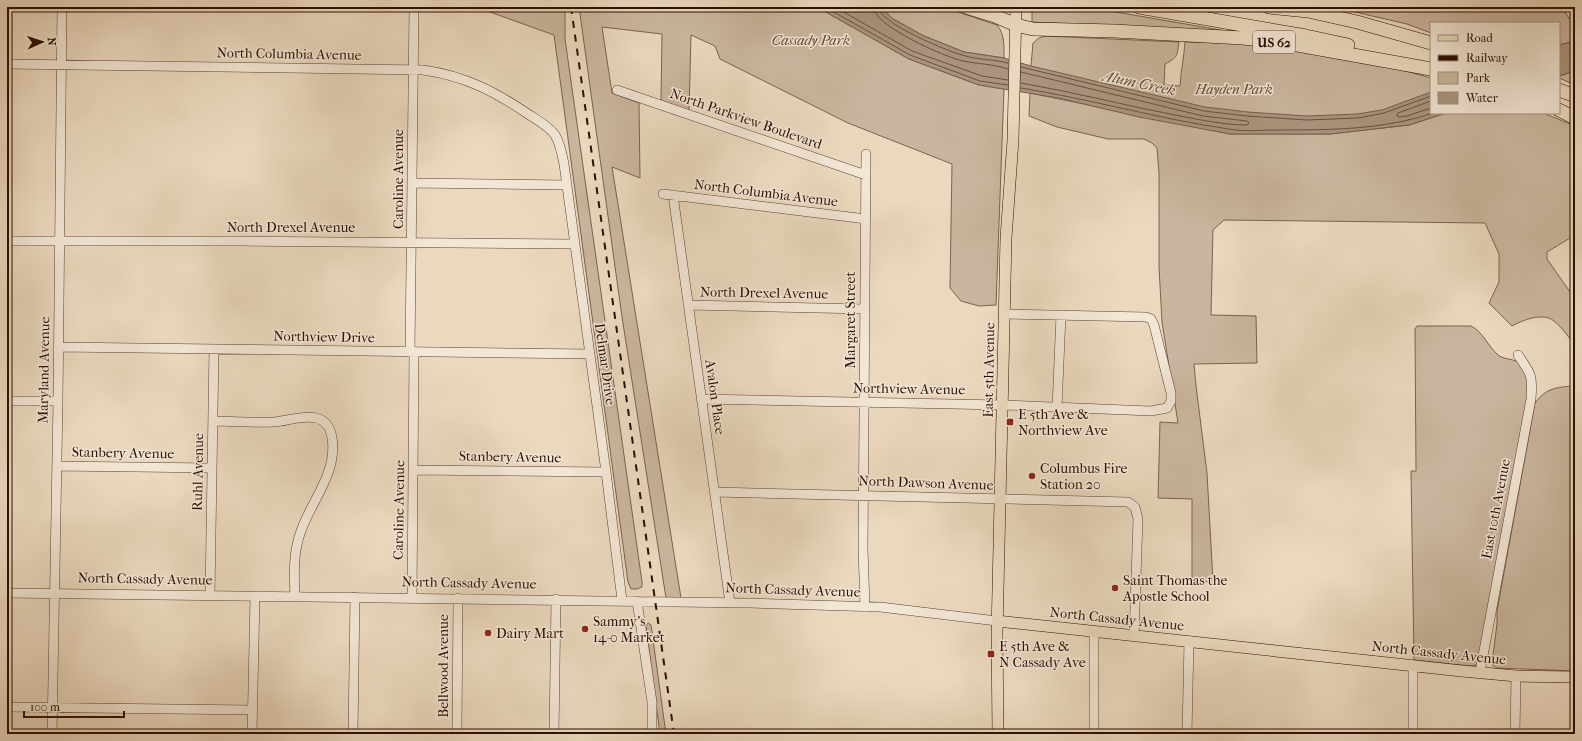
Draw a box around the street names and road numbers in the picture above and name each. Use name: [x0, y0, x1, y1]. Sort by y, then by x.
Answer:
road number: US 62: [1253, 31, 1295, 53]
street label: North Columbia Avenue: [216, 44, 362, 64]
street label: North Parkview Boulevard: [668, 85, 825, 153]
street label: Caroline Avenue: [390, 129, 407, 229]
street label: North Columbia Avenue: [693, 176, 839, 210]
street label: North Drexel Avenue: [227, 219, 355, 236]
street label: Margaret Street: [842, 272, 859, 368]
street label: North Drexel Avenue: [700, 283, 829, 303]
street label: Maryland Avenue: [35, 316, 53, 424]
street label: Delmar Drive: [591, 322, 619, 406]
street label: East 5th Avenue: [980, 322, 998, 418]
street label: Northview Drive: [273, 328, 375, 346]
street label: Avalon Place: [701, 357, 729, 436]
street label: Northview Avenue: [853, 380, 965, 398]
street label: Ruhl Avenue: [189, 433, 207, 511]
street label: Stanbery Avenue: [72, 444, 175, 462]
street label: Stanbery Avenue: [459, 448, 562, 466]
street label: East 10th Avenue: [1478, 457, 1514, 561]
street label: Caroline Avenue: [390, 460, 408, 560]
street label: North Dawson Avenue: [858, 472, 994, 494]
street label: North Cassady Avenue: [77, 569, 213, 589]
street label: North Cassady Avenue: [401, 573, 537, 593]
street label: North Cassady Avenue: [725, 579, 861, 601]
street label: North Cassady Avenue: [1049, 603, 1185, 635]
street label: Bellwood Avenue: [435, 614, 452, 718]
street label: North Cassady Avenue: [1371, 637, 1507, 669]

